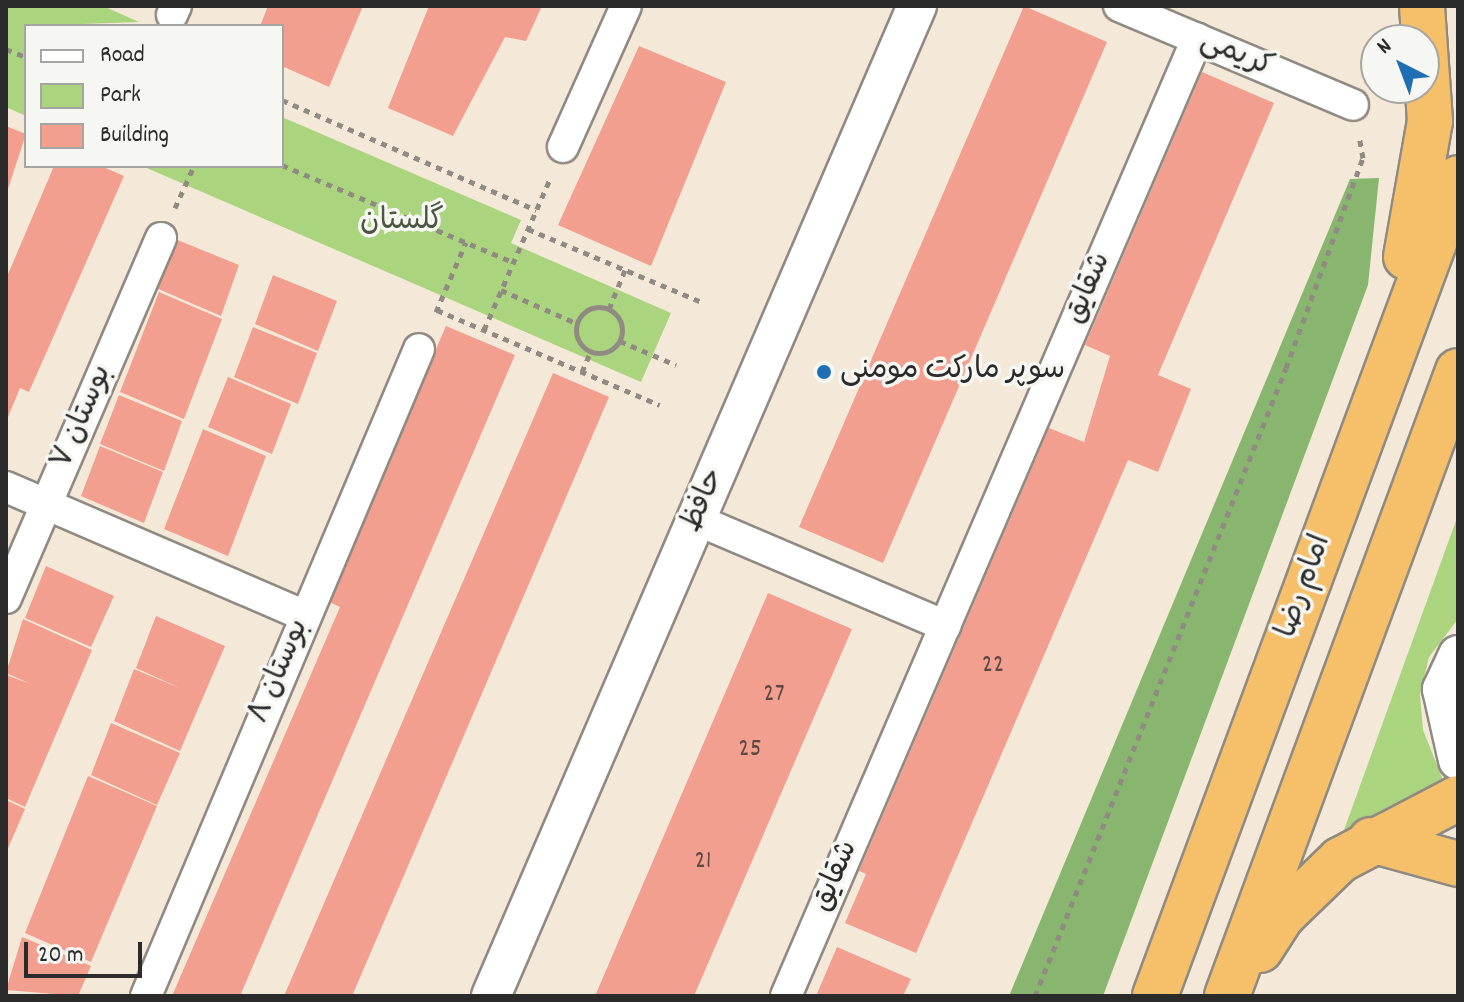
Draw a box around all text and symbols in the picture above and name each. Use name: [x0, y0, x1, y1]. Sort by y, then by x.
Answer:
legend: [24, 24, 284, 168]
north arrow: [1360, 24, 1440, 104]
street label: کریمی: [1194, 25, 1278, 87]
text: N: [1371, 32, 1399, 62]
text: Road: [100, 39, 145, 73]
text: Park: [100, 79, 141, 113]
text: Building: [100, 119, 169, 153]
park label: گلستان: [360, 205, 444, 241]
street label: شقایق: [1059, 248, 1121, 330]
place label: سوپر مارکت مومنی: [840, 354, 1065, 390]
street label: بوستان ۷: [46, 360, 122, 476]
marker: سوپر مارکت مومنی: [815, 363, 833, 381]
street label: حافظ: [676, 464, 734, 538]
street label: امام رضا: [1271, 531, 1341, 643]
street label: بوستان ۸: [243, 614, 319, 730]
house number: 22: [982, 650, 1004, 682]
house number: 27: [763, 679, 785, 711]
house number: 25: [738, 734, 762, 766]
street label: شقایق: [806, 836, 868, 918]
house number: 21: [694, 846, 712, 878]
scale bar: [28, 926, 146, 976]
text: 20 m: [38, 939, 84, 973]

